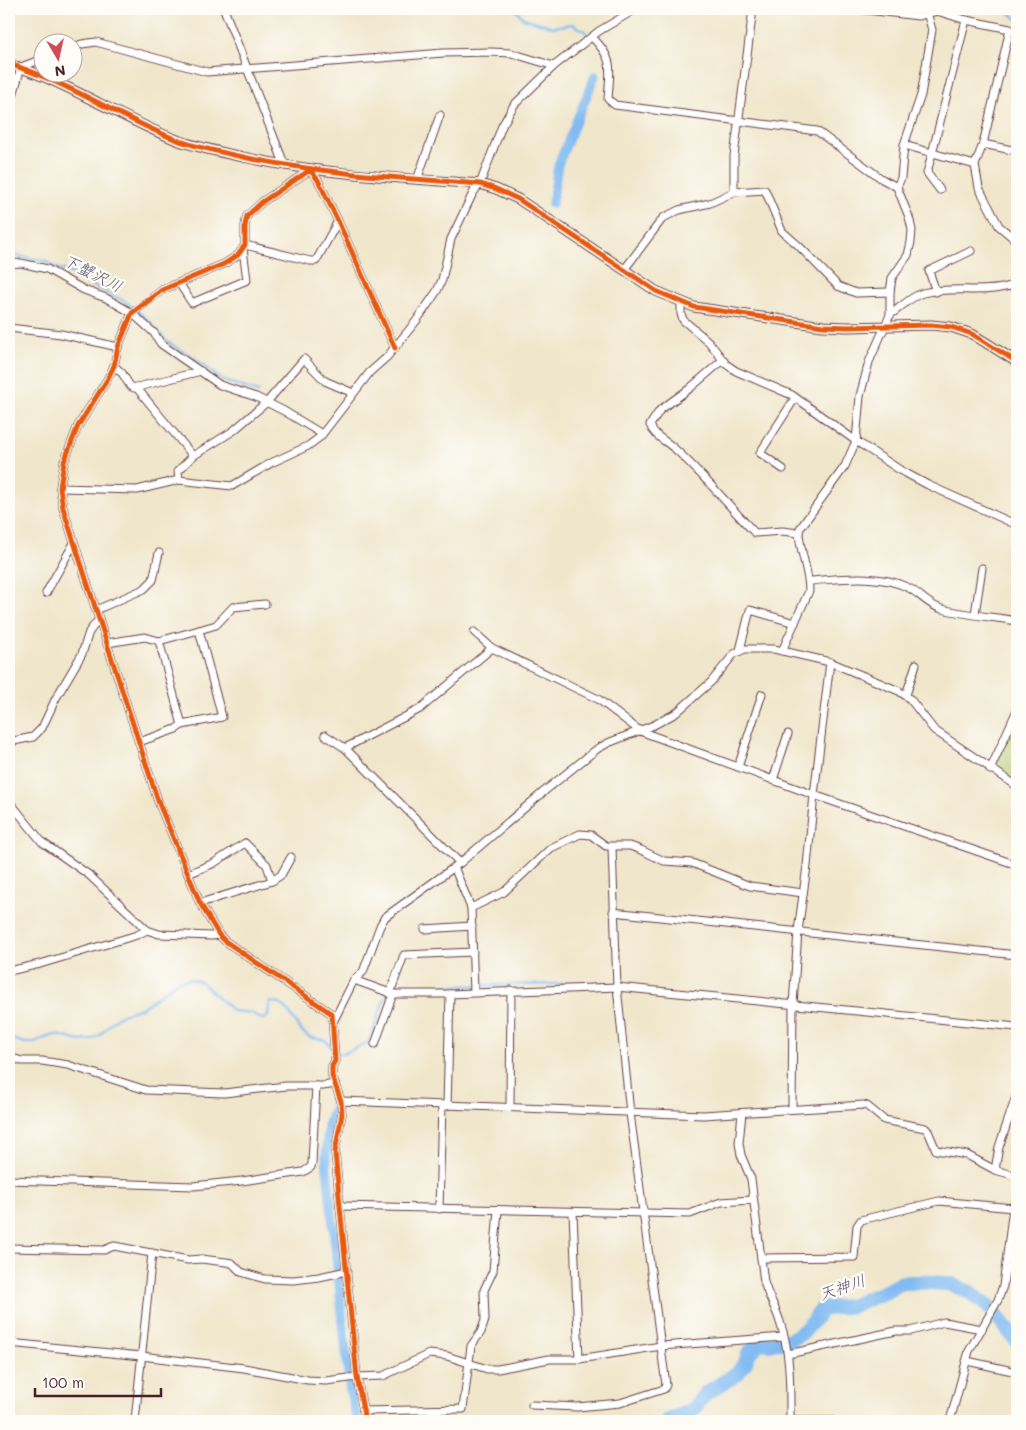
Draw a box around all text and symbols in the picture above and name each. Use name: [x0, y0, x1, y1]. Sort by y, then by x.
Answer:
north arrow: [32, 32, 82, 82]
text: N: [53, 61, 67, 82]
water label: 下蟹沢川: [60, 249, 127, 296]
water label: 天神川: [816, 1269, 868, 1304]
scale bar: [35, 1365, 161, 1397]
text: 100 m: [42, 1372, 84, 1392]

